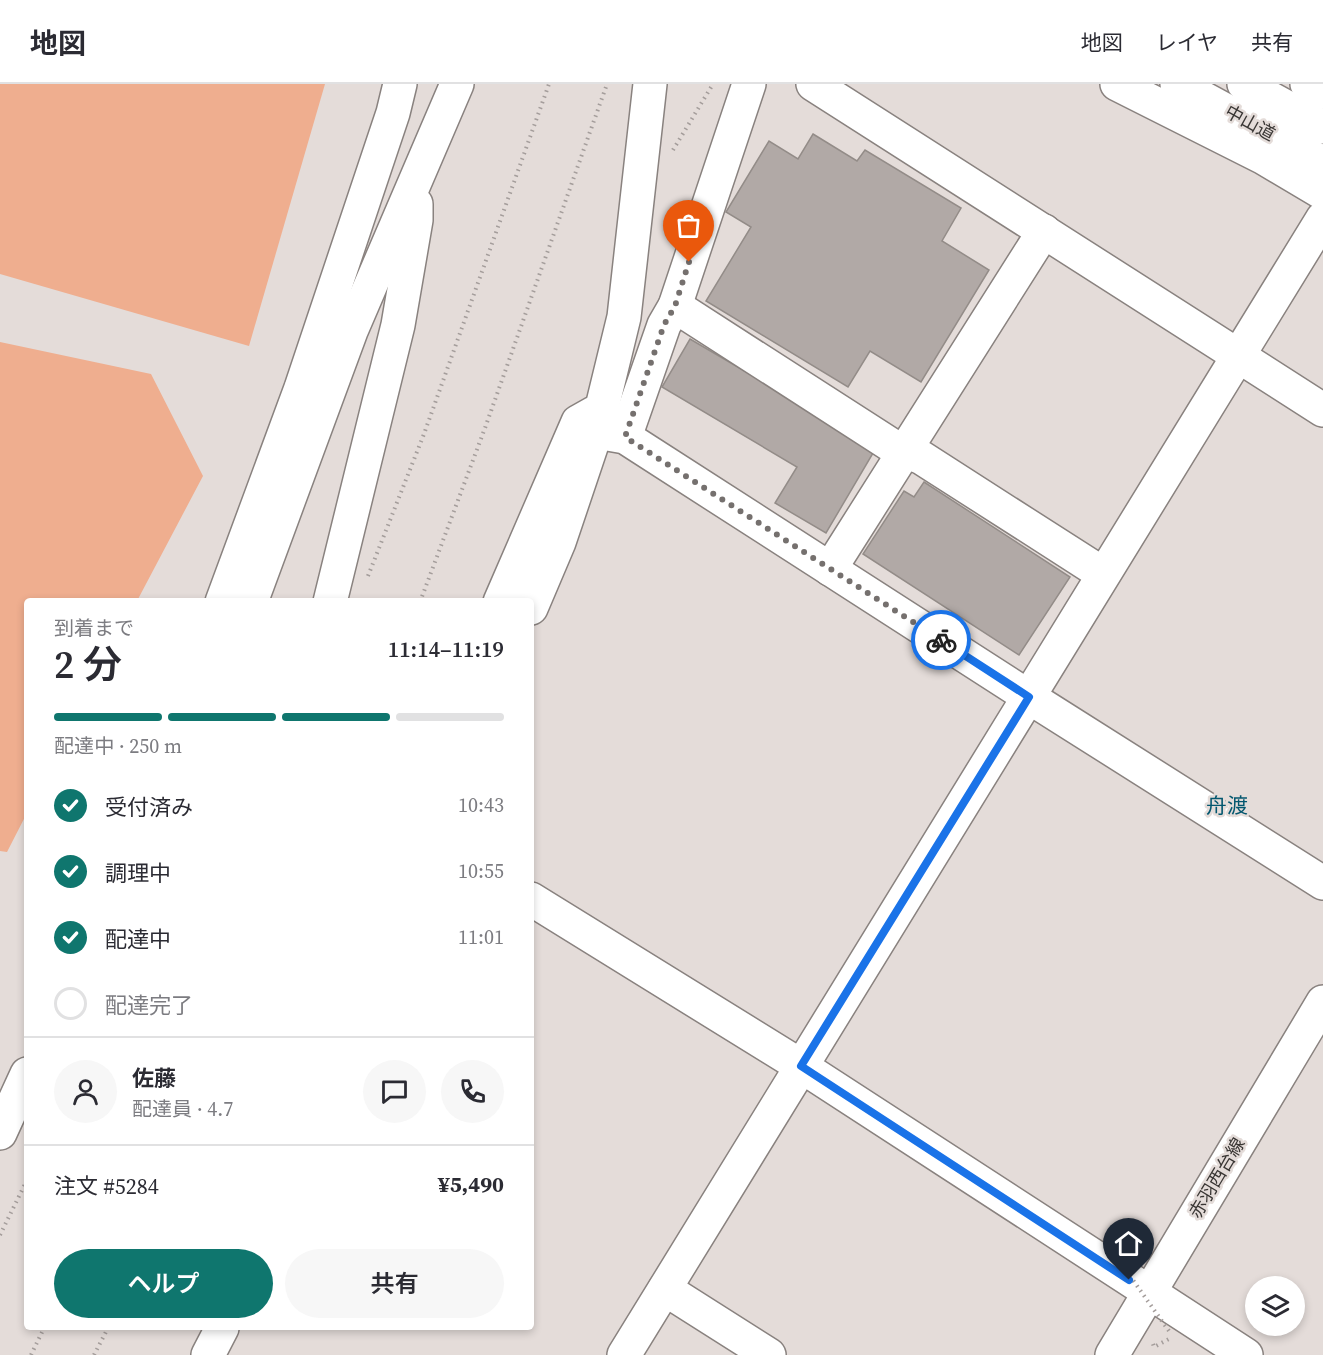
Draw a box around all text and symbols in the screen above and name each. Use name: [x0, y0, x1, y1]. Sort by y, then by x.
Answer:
text: 地図: [30, 24, 86, 62]
text: 地図: [1081, 28, 1123, 57]
text: レイヤ: [1156, 28, 1218, 57]
text: 共有: [1251, 28, 1293, 57]
street label: 中山道: [1221, 99, 1280, 147]
pin: [663, 200, 714, 262]
icon: bag: [672, 209, 705, 242]
courier: [911, 610, 971, 670]
text: 到着まで: [54, 614, 134, 642]
icon: bike: [925, 624, 958, 657]
text: 11:14–11:19: [388, 634, 504, 664]
text: 2 分: [54, 638, 122, 691]
text: 配達中 · 250 m: [54, 732, 182, 760]
icon: check: [54, 789, 87, 822]
text: 10:43: [458, 791, 504, 819]
district label: 舟渡: [1206, 791, 1248, 820]
text: 受付済み: [105, 792, 193, 822]
icon: check: [54, 855, 87, 888]
text: 10:55: [458, 857, 504, 885]
text: 調理中: [105, 858, 171, 888]
icon: check: [54, 921, 87, 954]
text: 11:01: [458, 923, 504, 951]
text: 配達中: [105, 924, 171, 954]
text: 配達完了: [105, 990, 193, 1020]
button: person: [54, 1060, 117, 1123]
button: chat: [363, 1060, 426, 1123]
button: phone: [441, 1060, 504, 1123]
text: 佐藤: [132, 1063, 176, 1093]
text: 配達員 · 4.7: [132, 1095, 233, 1123]
street label: 赤羽西台線: [1183, 1133, 1250, 1223]
text: ¥5,490: [438, 1169, 504, 1199]
text: 注文 #5284: [54, 1171, 159, 1201]
pin: [1103, 1218, 1154, 1280]
icon: home: [1112, 1227, 1145, 1260]
button: ヘルプ: [54, 1249, 273, 1318]
button: 共有: [285, 1249, 504, 1318]
map controls: [1245, 1276, 1305, 1336]
button: layers: [1245, 1276, 1305, 1336]

